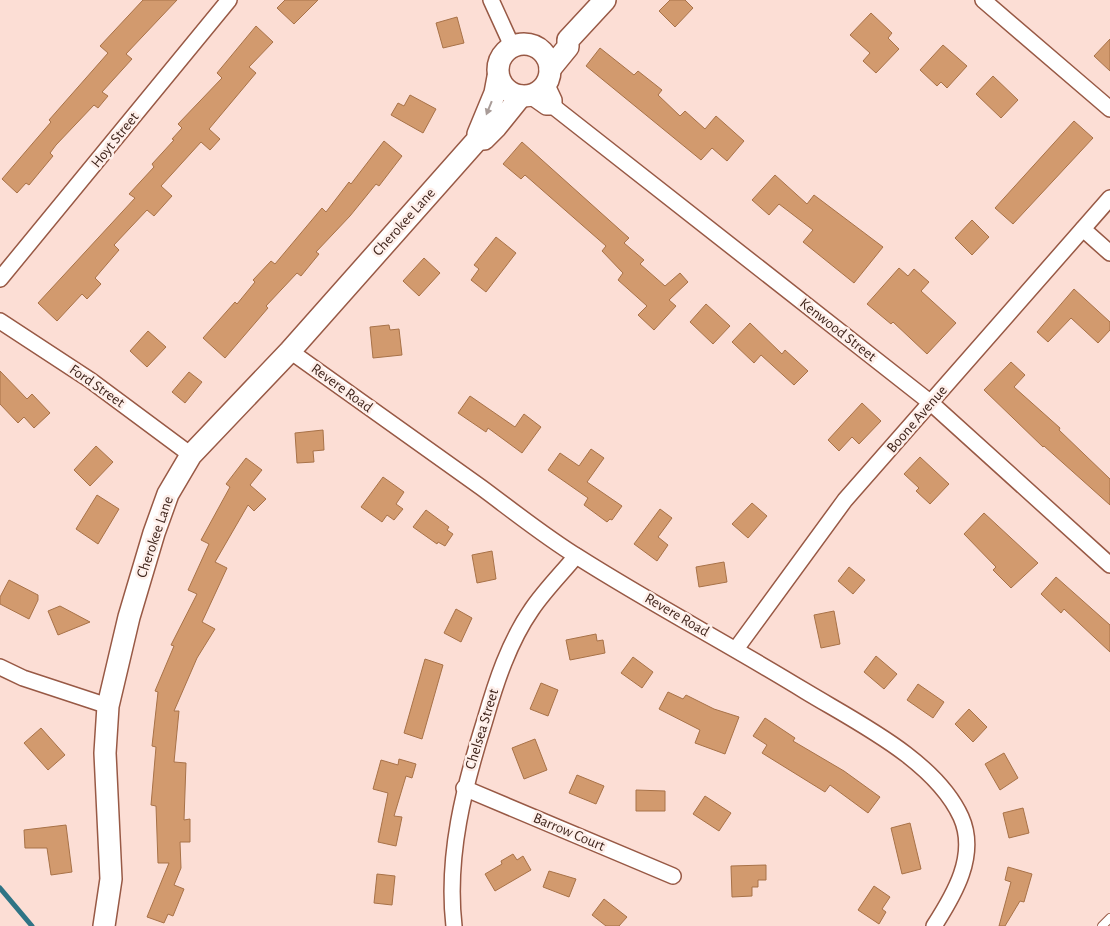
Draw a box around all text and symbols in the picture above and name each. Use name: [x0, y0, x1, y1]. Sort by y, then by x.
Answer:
one-way arrow: [485, 101, 493, 116]
street label: Hoyt Street: [88, 109, 142, 170]
street label: Cherokee Lane: [370, 185, 438, 259]
street label: Kenwood Street: [797, 296, 879, 364]
street label: Revere Road: [309, 361, 376, 415]
street label: Ford Street: [67, 362, 128, 410]
street label: Boone Avenue: [884, 383, 950, 455]
street label: Cherokee Lane: [134, 494, 176, 580]
street label: Revere Road: [642, 591, 712, 640]
street label: Chelsea Street: [463, 687, 501, 771]
street label: Barrow Court: [531, 810, 607, 854]

